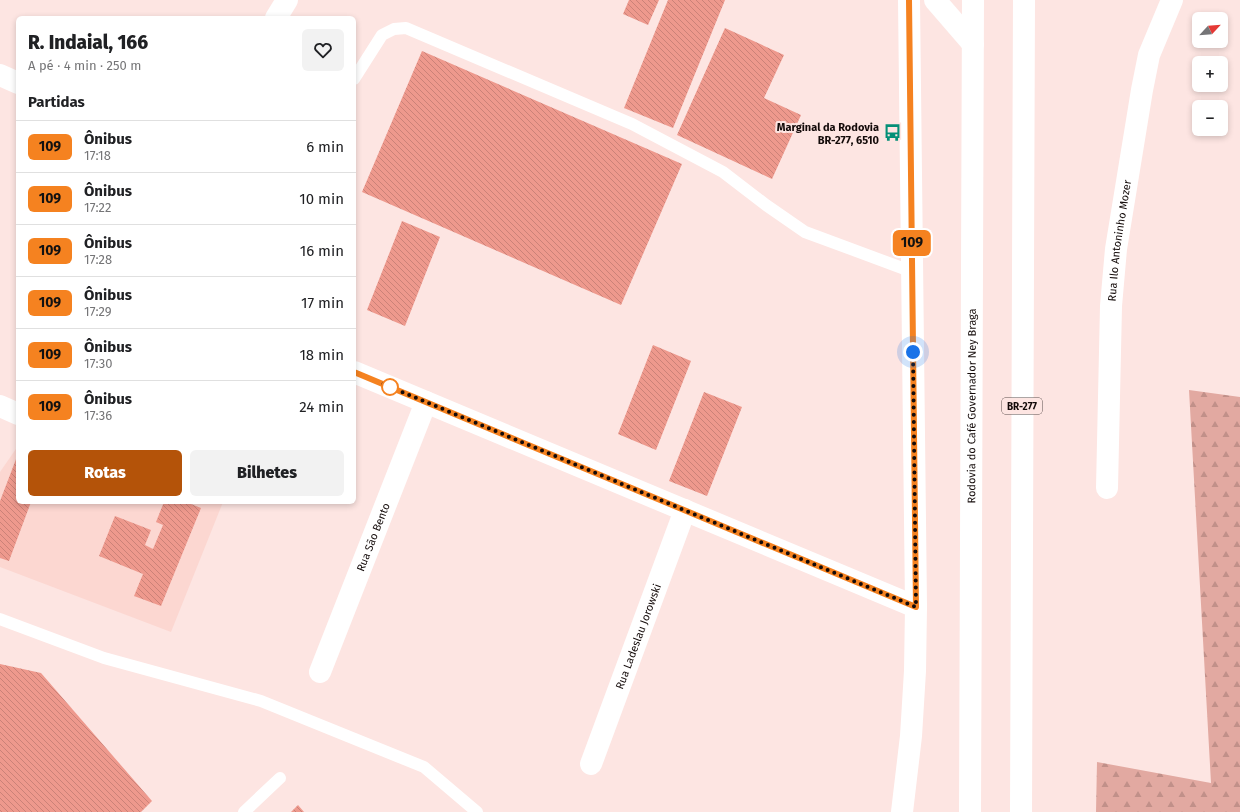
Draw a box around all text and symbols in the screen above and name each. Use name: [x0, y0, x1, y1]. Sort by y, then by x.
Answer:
north arrow: [1192, 12, 1228, 48]
map controls: [1192, 12, 1228, 136]
button: heart: [302, 29, 344, 71]
text: R. Indaial, 166: [28, 31, 148, 54]
button: +: [1192, 56, 1228, 92]
text: A pé · 4 min · 250 m: [28, 58, 141, 73]
text: Partidas: [28, 93, 85, 111]
button: −: [1192, 100, 1228, 136]
place label: Marginal da Rodovia BR-277, 6510: [777, 121, 880, 147]
bus stop icon: Marginal da Rodovia BR-277, 6510: [882, 123, 902, 143]
text: Ônibus: [84, 130, 132, 148]
text: 109: [39, 138, 61, 155]
text: 6 min: [306, 138, 344, 156]
text: 17:18: [84, 148, 111, 163]
street label: Rua Ilo Antoninho Mozer: [1105, 178, 1134, 302]
text: Ônibus: [84, 182, 132, 200]
text: 109: [39, 190, 61, 207]
text: 10 min: [299, 190, 344, 208]
text: 17:22: [84, 200, 111, 215]
line badge: 109: [889, 230, 935, 256]
text: Ônibus: [84, 234, 132, 252]
text: 109: [901, 234, 923, 251]
text: 109: [39, 242, 61, 259]
text: 16 min: [300, 242, 344, 260]
text: 17:28: [84, 252, 112, 267]
text: Ônibus: [84, 286, 132, 304]
text: 109: [39, 294, 61, 311]
text: 17 min: [301, 294, 344, 312]
text: 17:29: [84, 304, 112, 319]
street label: Rodovia do Café Governador Ney Braga: [965, 308, 979, 504]
text: Ônibus: [84, 338, 132, 356]
your location: [903, 342, 923, 362]
text: 109: [39, 346, 61, 363]
text: 18 min: [299, 346, 344, 364]
text: 17:30: [84, 356, 112, 371]
unlabelled marker: [381, 378, 399, 396]
text: Ônibus: [84, 390, 132, 408]
text: 109: [39, 398, 61, 415]
text: 24 min: [299, 398, 344, 416]
road number: BR-277: [1002, 398, 1042, 414]
text: 17:36: [84, 408, 112, 423]
button: Rotas: [28, 450, 182, 496]
button: Bilhetes: [190, 450, 344, 496]
street label: Rua São Bento: [354, 501, 393, 573]
street label: Rua Ladeslau Jorowski: [613, 582, 664, 691]

